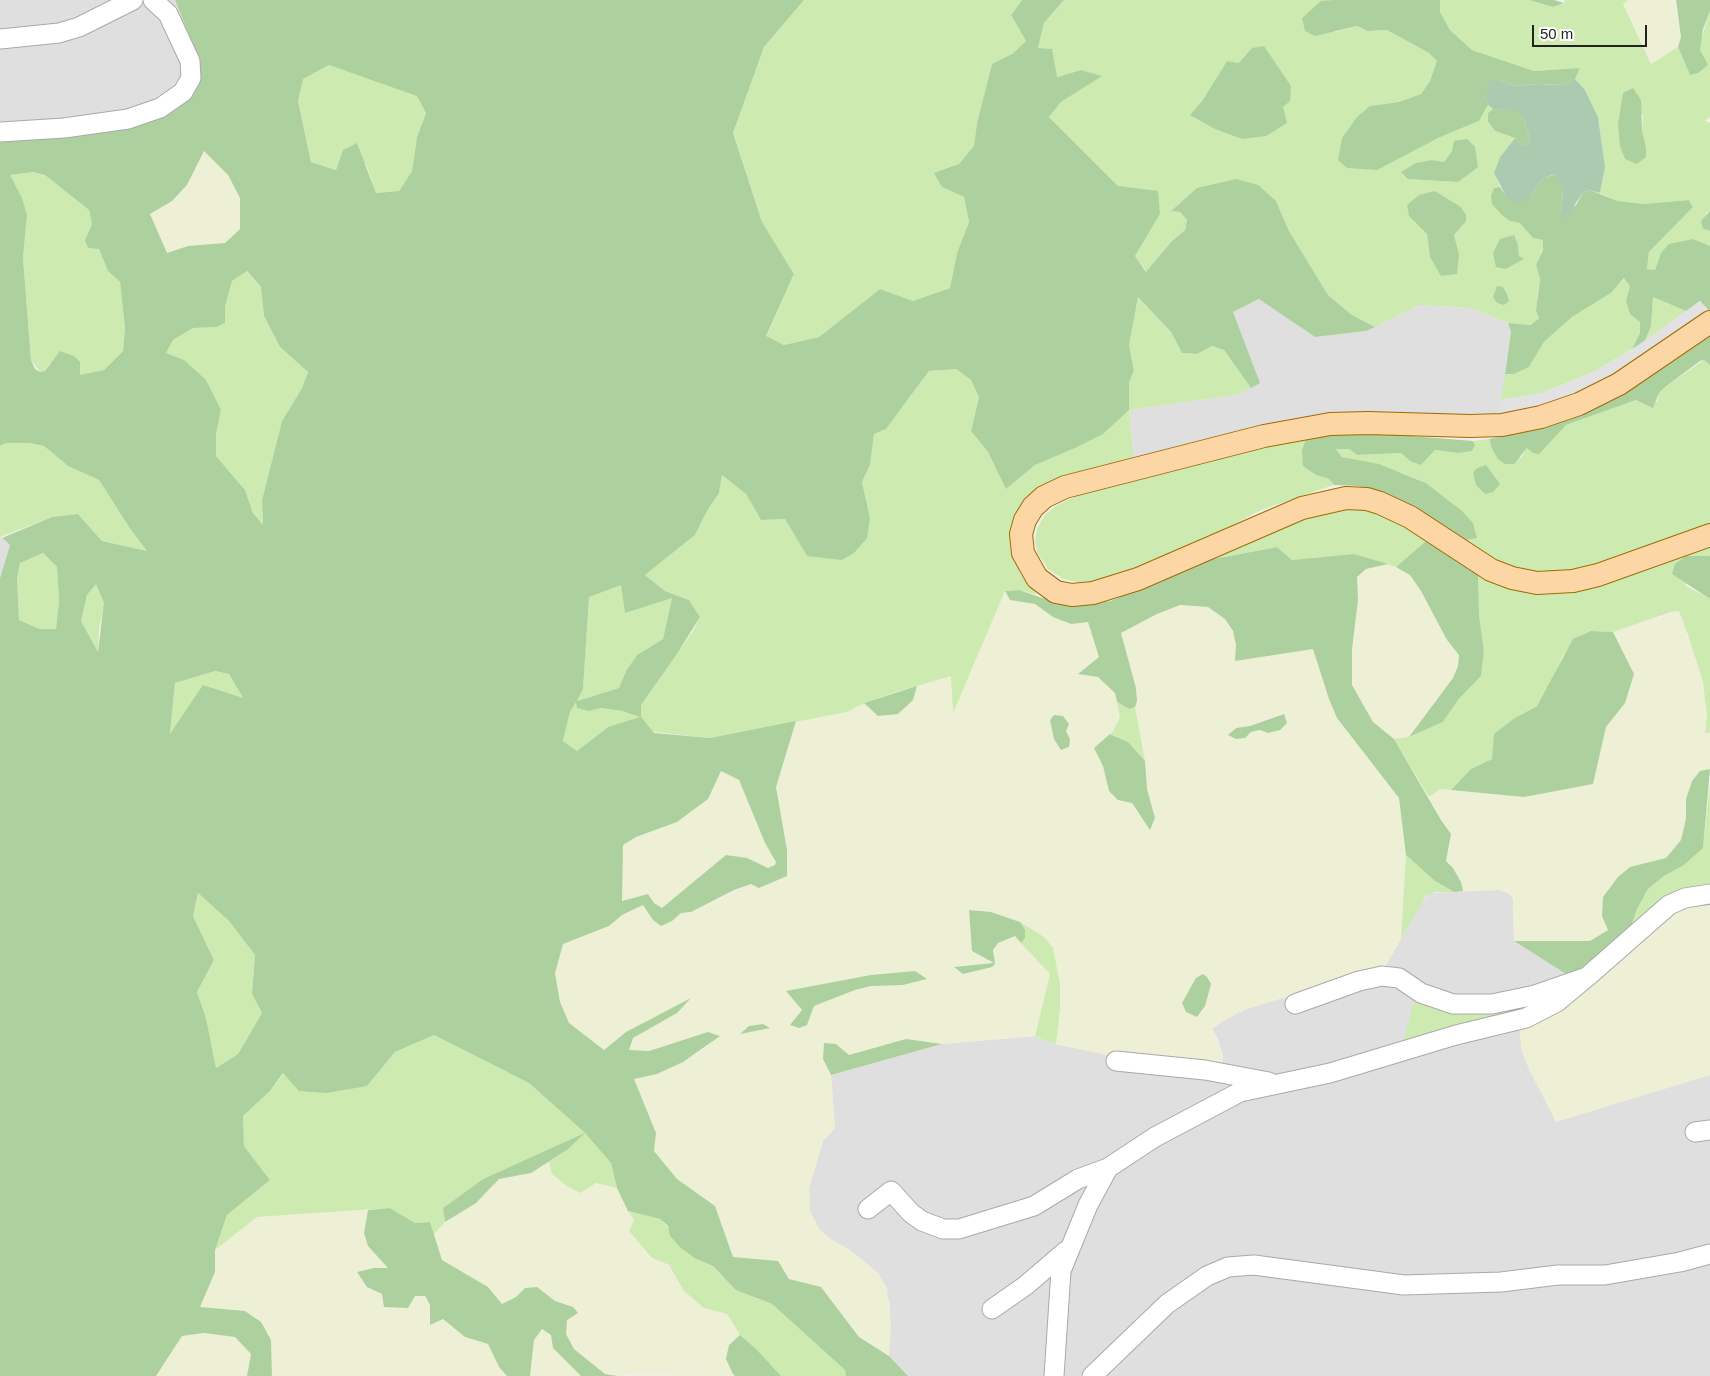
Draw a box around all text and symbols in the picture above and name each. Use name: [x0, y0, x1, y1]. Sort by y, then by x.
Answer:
scale bar: [1535, 15, 1650, 47]
text: 50 m: [1540, 25, 1573, 42]

